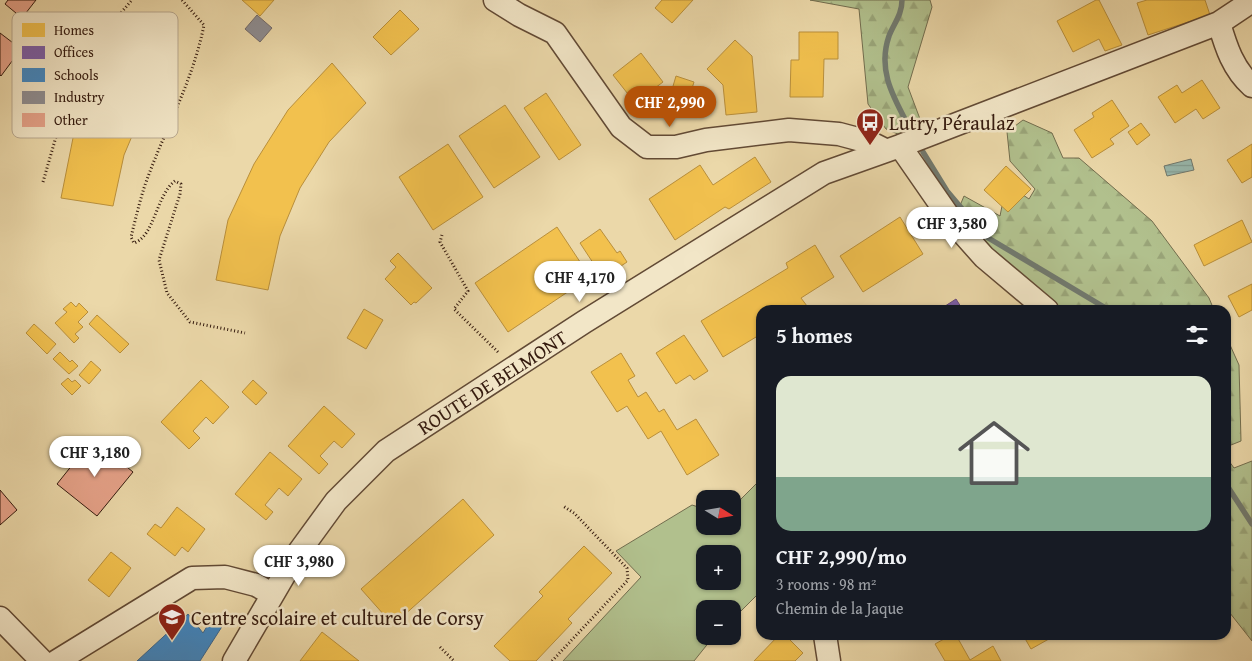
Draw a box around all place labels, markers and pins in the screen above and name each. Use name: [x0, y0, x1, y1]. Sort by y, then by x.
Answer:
pin: CHF 2,990: [613, 86, 727, 128]
bus stop icon: Lutry, Péraulaz: [855, 107, 885, 146]
place label: Lutry, Péraulaz: [889, 108, 1015, 137]
pin: CHF 3,580: [895, 206, 1009, 249]
pin: CHF 4,170: [523, 260, 637, 303]
pin: CHF 3,180: [38, 436, 152, 478]
pin: CHF 3,980: [242, 544, 356, 587]
school or university icon: Centre scolaire et culturel de Corsy: [157, 602, 187, 641]
place label: Centre scolaire et culturel de Corsy: [191, 603, 484, 632]

